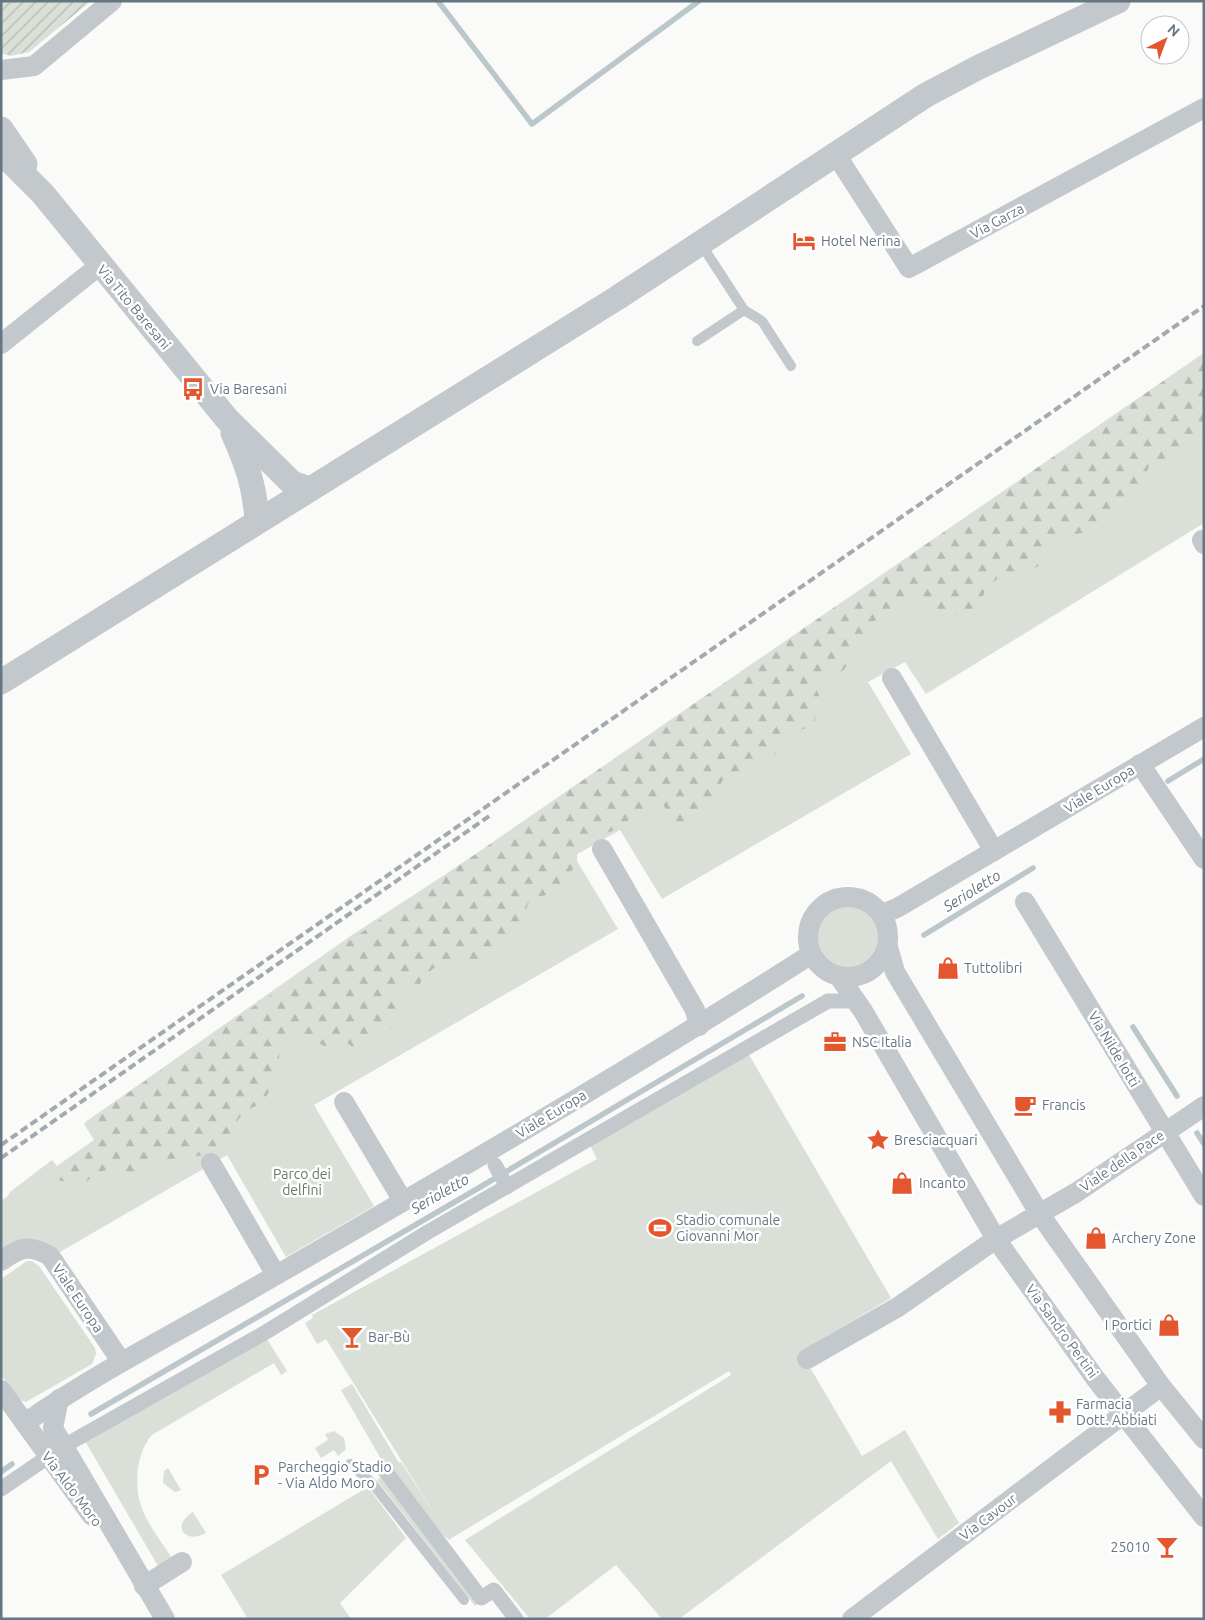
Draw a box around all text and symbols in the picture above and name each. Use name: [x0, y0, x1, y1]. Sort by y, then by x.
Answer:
north arrow: [1140, 15, 1190, 65]
text: N: [1164, 21, 1183, 40]
street label: Via Garza: [967, 200, 1027, 242]
hotel icon: Hotel Nerina: [791, 228, 817, 254]
place label: Hotel Nerina: [821, 233, 901, 249]
street label: Via Tito Baresani: [94, 262, 174, 352]
bus stop icon: Via Baresani: [180, 376, 206, 402]
place label: Via Baresani: [210, 381, 287, 397]
street label: Viale Europa: [1061, 762, 1137, 816]
water label: Serioletto: [939, 866, 1003, 915]
shop icon: Tuttolibri: [935, 955, 961, 981]
place label: Tuttolibri: [964, 960, 1023, 976]
street label: Via Nilde Iotti: [1085, 1008, 1143, 1090]
office icon: NSC Italia: [822, 1029, 848, 1055]
place label: NSC Italia: [852, 1034, 912, 1050]
street label: Viale Europa: [513, 1087, 589, 1141]
cafe icon: Francis: [1012, 1092, 1038, 1118]
place label: Francis: [1042, 1097, 1086, 1113]
place icon: Bresciacquari: [865, 1127, 891, 1153]
street label: Viale della Pace: [1077, 1127, 1167, 1195]
place label: Bresciacquari: [894, 1132, 978, 1148]
park label: Parco dei delfini: [273, 1166, 331, 1198]
water label: Serioletto: [407, 1170, 472, 1217]
shop icon: Incanto: [889, 1170, 915, 1196]
place label: Incanto: [919, 1175, 966, 1191]
place label: Stadio comunale Giovanni Mor: [676, 1212, 780, 1244]
sports icon: Stadio comunale Giovanni Mor: [647, 1215, 673, 1241]
shop icon: Archery Zone: [1083, 1225, 1109, 1251]
place label: Archery Zone: [1112, 1230, 1196, 1246]
street label: Viale Europa: [49, 1261, 107, 1335]
street label: Via Sandro Pertini: [1023, 1281, 1101, 1381]
shop icon: I Portici: [1156, 1312, 1182, 1338]
place label: I Portici: [1105, 1317, 1152, 1333]
bar icon: Bar-Bù: [339, 1324, 365, 1350]
place label: Bar-Bù: [368, 1329, 410, 1345]
place label: Farmacia Dott. Abbiati: [1076, 1396, 1157, 1428]
pharmacy icon: Farmacia Dott. Abbiati: [1047, 1399, 1073, 1425]
street label: Via Aldo Moro: [39, 1449, 105, 1529]
place label: Parcheggio Stadio - Via Aldo Moro: [278, 1459, 392, 1491]
parking icon: Parcheggio Stadio - Via Aldo Moro: [248, 1462, 274, 1488]
street label: Via Cavour: [956, 1490, 1020, 1544]
bar icon: 25010: [1154, 1534, 1180, 1560]
place label: 25010: [1111, 1539, 1150, 1555]

